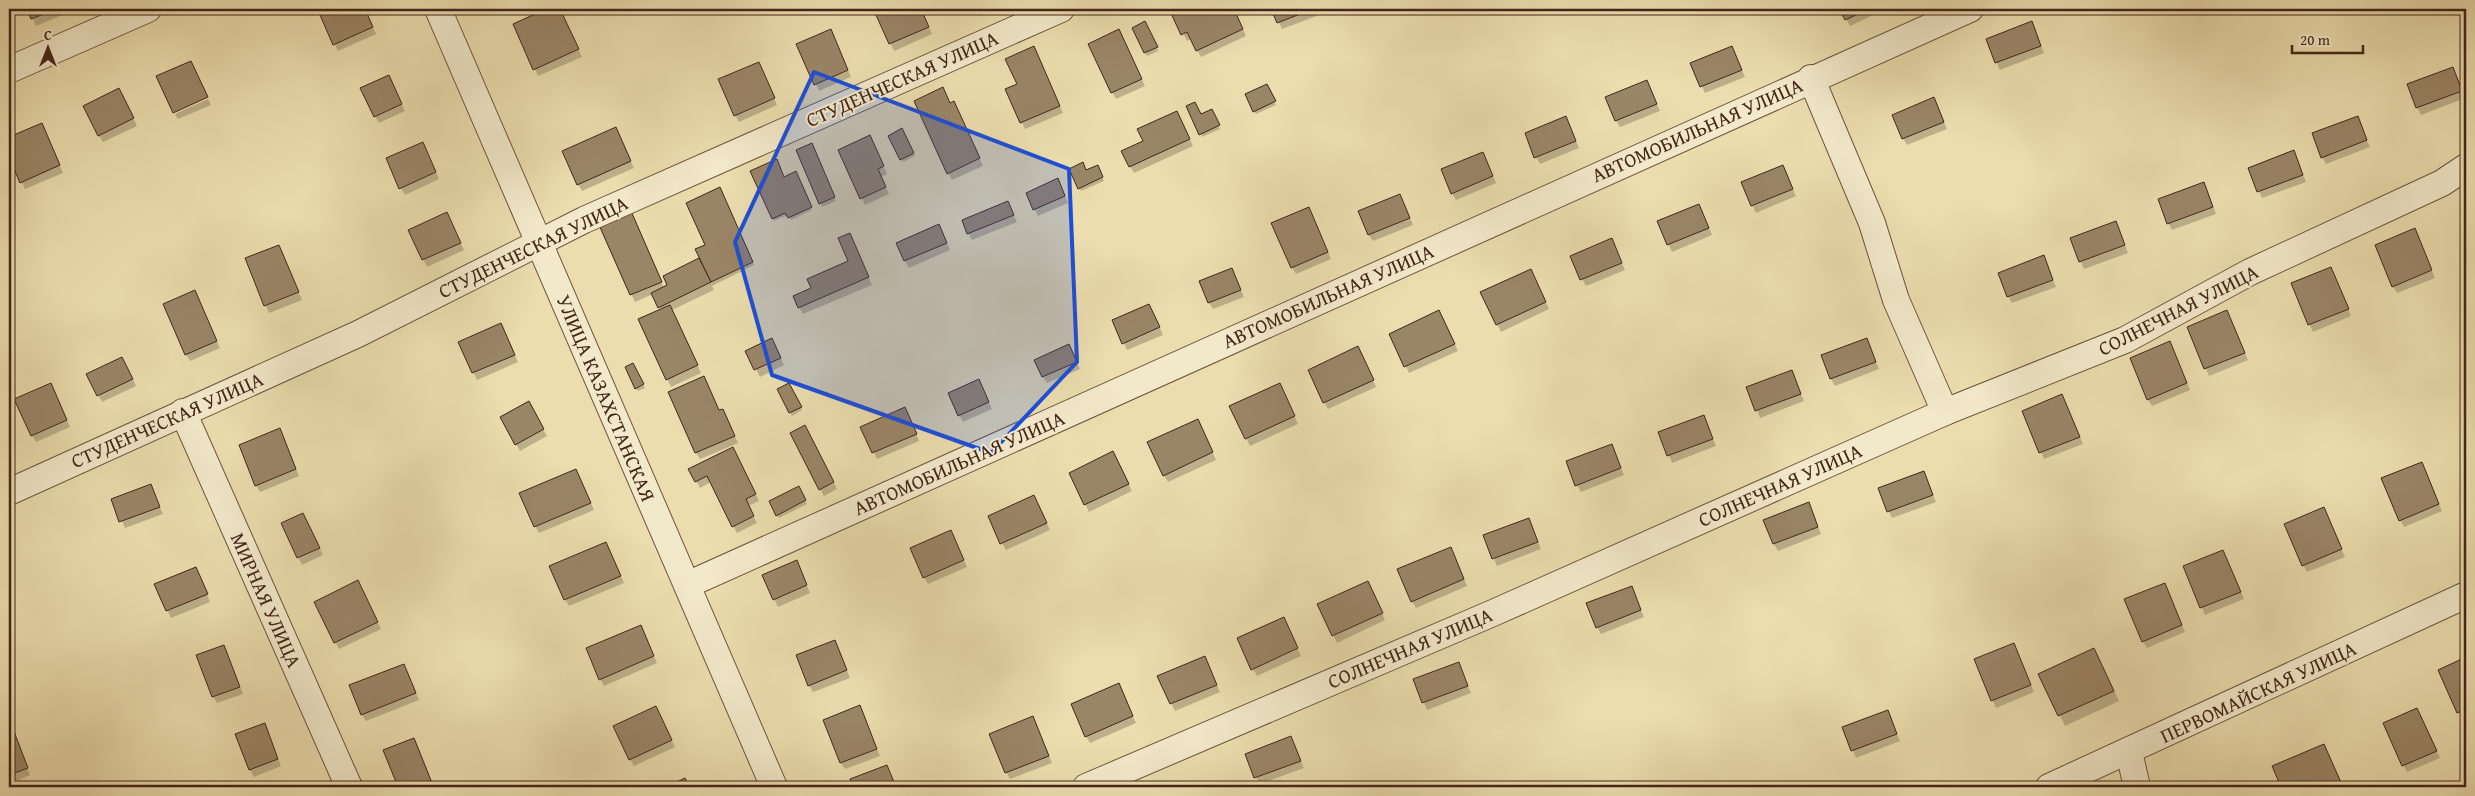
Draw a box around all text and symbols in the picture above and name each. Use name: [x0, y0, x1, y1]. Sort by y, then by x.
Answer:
north arrow: [22, 22, 72, 72]
scale bar: [2292, 22, 2364, 54]
street label: СТУДЕНЧЕСКАЯ УЛИЦА: [801, 23, 1003, 134]
text: С: [44, 25, 52, 45]
text: 20 m: [2300, 29, 2331, 50]
street label: АВТОМОБИЛЬНАЯ УЛИЦА: [1587, 70, 1807, 189]
street label: СТУДЕНЧЕСКАЯ УЛИЦА: [433, 188, 632, 305]
street label: АВТОМОБИЛЬНАЯ УЛИЦА: [1218, 236, 1438, 355]
street label: СОЛНЕЧНАЯ УЛИЦА: [2093, 257, 2263, 362]
street label: УЛИЦА КАЗАХСТАНСКАЯ: [550, 290, 663, 506]
street label: СТУДЕНЧЕСКАЯ УЛИЦА: [66, 364, 268, 475]
street label: АВТОМОБИЛЬНАЯ УЛИЦА: [849, 403, 1069, 522]
street label: СОЛНЕЧНАЯ УЛИЦА: [1693, 435, 1866, 534]
street label: МИРНАЯ УЛИЦА: [224, 528, 309, 672]
street label: СОЛНЕЧНАЯ УЛИЦА: [1323, 600, 1497, 695]
street label: ПЕРВОМАЙСКАЯ УЛИЦА: [2155, 633, 2361, 750]

